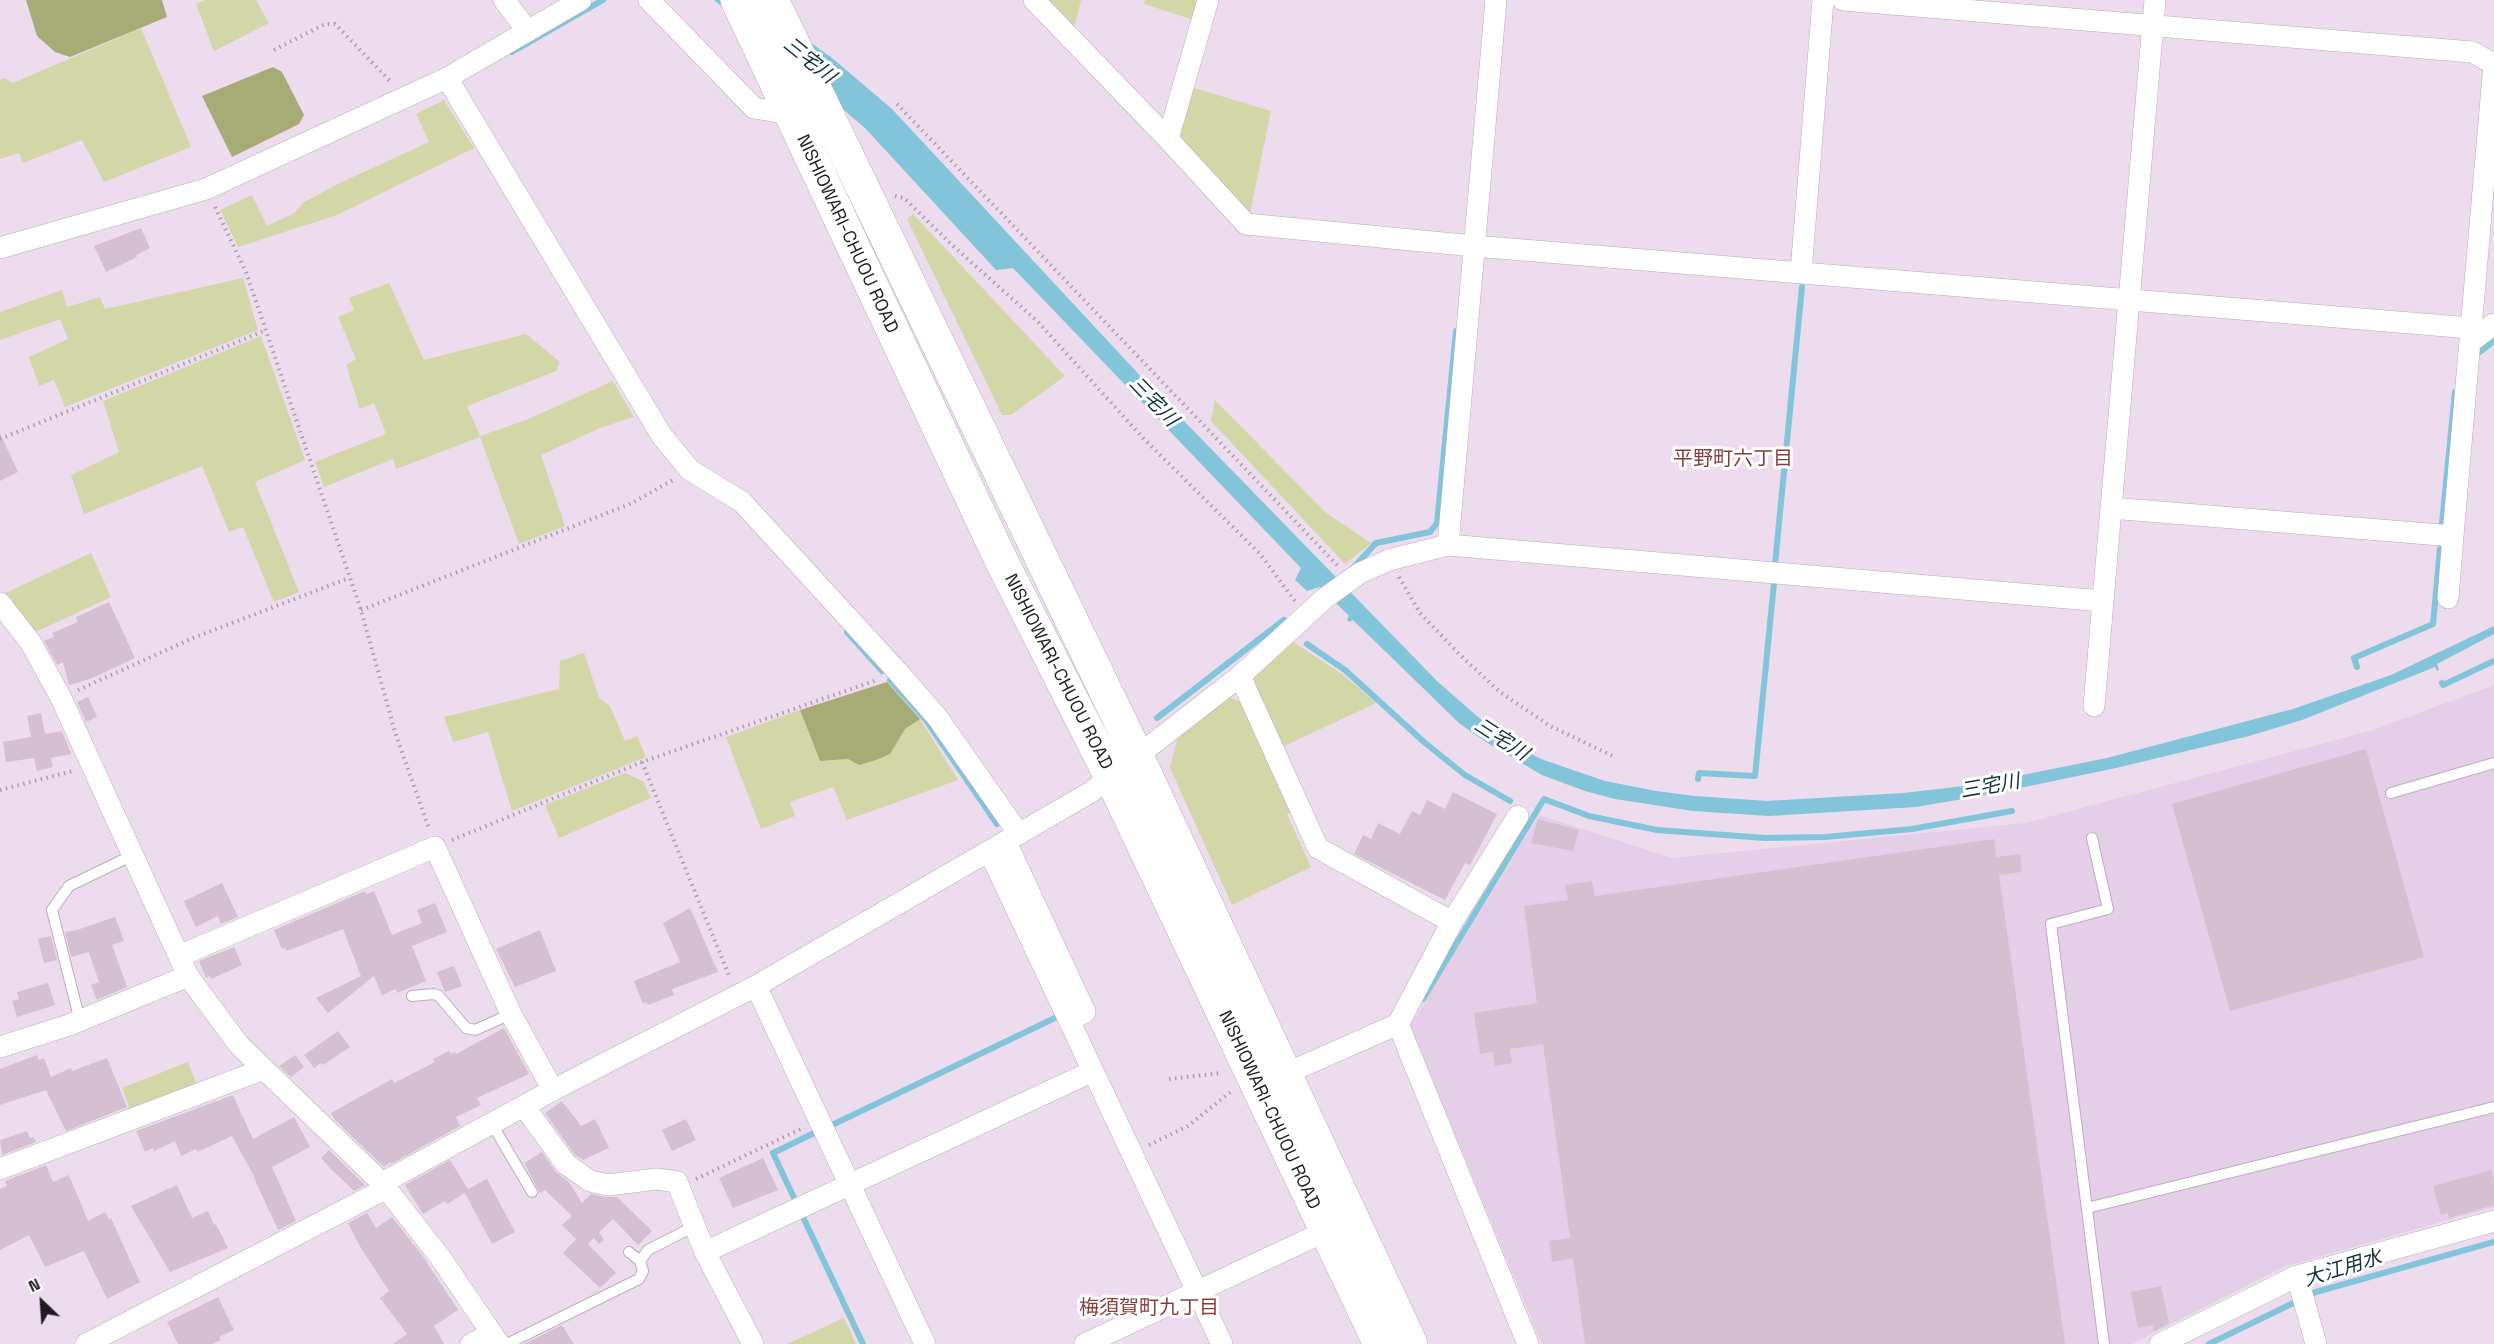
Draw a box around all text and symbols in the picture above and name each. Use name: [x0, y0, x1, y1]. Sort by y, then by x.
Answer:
water label: 三宅川: [778, 33, 840, 89]
street label: NISHIOWARI-CHUOU ROAD: [791, 131, 903, 337]
water label: 三宅川: [1124, 372, 1182, 432]
district label: 平野町六丁目: [1673, 448, 1793, 472]
street label: NISHIOWARI-CHUOU ROAD: [999, 571, 1117, 773]
water label: 三宅川: [1469, 714, 1533, 766]
water label: 三宅川: [1958, 770, 2022, 804]
street label: NISHIOWARI-CHUOU ROAD: [1213, 1007, 1325, 1213]
water label: 大江用水: [2301, 1246, 2385, 1292]
north arrow: [12, 1272, 72, 1332]
text: N: [25, 1273, 43, 1297]
district label: 梅須賀町九丁目: [1079, 1297, 1219, 1321]

